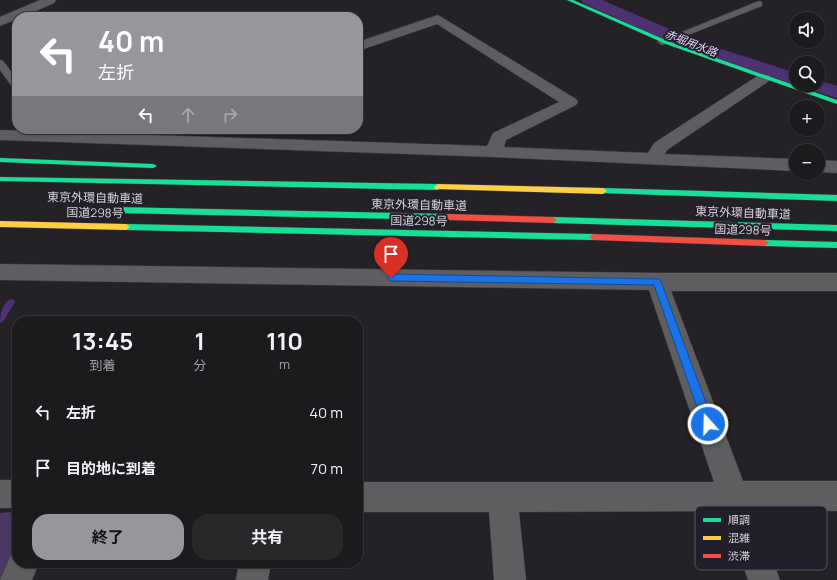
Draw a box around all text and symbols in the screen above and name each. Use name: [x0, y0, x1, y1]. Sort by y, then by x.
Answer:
map controls: [789, 12, 825, 180]
button: sound: [789, 12, 825, 48]
text: 40 m: [98, 22, 164, 60]
water label: 赤堀用水路: [663, 26, 720, 60]
icon: left: [32, 28, 84, 80]
button: search: [789, 56, 825, 92]
text: 左折: [98, 60, 134, 84]
button: +: [789, 100, 825, 136]
icon: left: [135, 104, 157, 126]
icon: ahead: [177, 104, 199, 126]
icon: right: [219, 104, 241, 126]
button: −: [789, 144, 825, 180]
street label: 東京外環自動車道: [47, 188, 143, 207]
street label: 東京外環自動車道: [371, 195, 467, 214]
street label: 東京外環自動車道: [695, 202, 791, 223]
street label: 国道298号: [66, 204, 124, 221]
street label: 国道298号: [390, 212, 448, 229]
street label: 国道298号: [714, 220, 772, 239]
pin: [374, 237, 408, 278]
icon: arrive: [380, 243, 402, 265]
text: 13:45: [72, 324, 133, 357]
text: 1: [194, 324, 205, 357]
text: 110: [266, 324, 303, 357]
text: m: [279, 355, 290, 373]
text: 到着: [90, 356, 116, 374]
text: 分: [193, 356, 206, 374]
icon: left: [32, 401, 54, 423]
text: 左折: [66, 402, 96, 423]
text: 40 m: [309, 402, 343, 423]
position arrow: [687, 403, 729, 445]
icon: arrive: [32, 457, 54, 479]
text: 目的地に到着: [66, 458, 156, 479]
text: 70 m: [311, 458, 343, 479]
legend: [695, 506, 827, 570]
text: 順調: [728, 512, 750, 527]
button: 終了: [32, 514, 184, 560]
button: 共有: [192, 514, 343, 560]
text: 混雑: [728, 530, 750, 545]
text: 渋滞: [728, 548, 750, 563]

